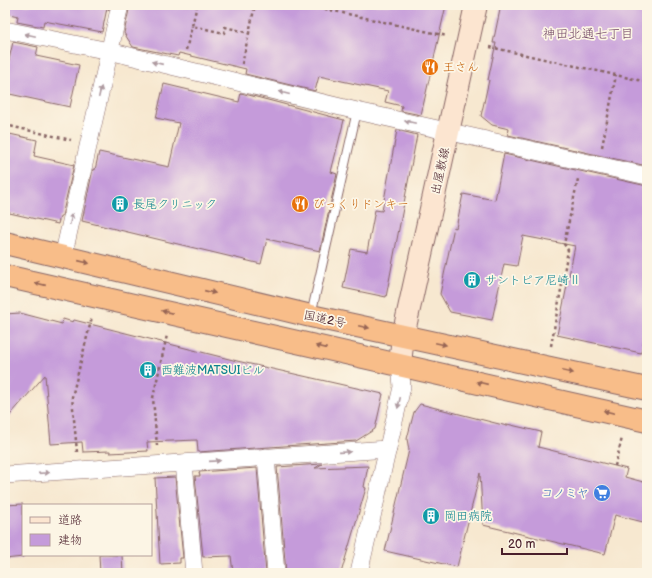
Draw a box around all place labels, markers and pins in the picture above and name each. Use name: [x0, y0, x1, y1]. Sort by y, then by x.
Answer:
restaurant icon: 王さん: [420, 57, 440, 77]
place label: 王さん: [443, 60, 479, 75]
building icon: 長尾クリニック: [110, 194, 130, 214]
restaurant icon: びっくりドンキー: [290, 194, 310, 214]
place label: 長尾クリニック: [133, 197, 217, 212]
place label: びっくりドンキー: [313, 197, 409, 212]
building icon: サントピア尼崎Ⅱ: [462, 270, 482, 290]
place label: サントピア尼崎Ⅱ: [485, 273, 581, 288]
building icon: 西難波MATSUIビル: [138, 360, 158, 380]
place label: 西難波MATSUIビル: [161, 363, 264, 378]
supermarket icon: コノミヤ: [592, 483, 612, 503]
place label: コノミヤ: [541, 486, 589, 501]
building icon: 岡田病院: [421, 506, 441, 526]
place label: 岡田病院: [444, 509, 492, 524]

